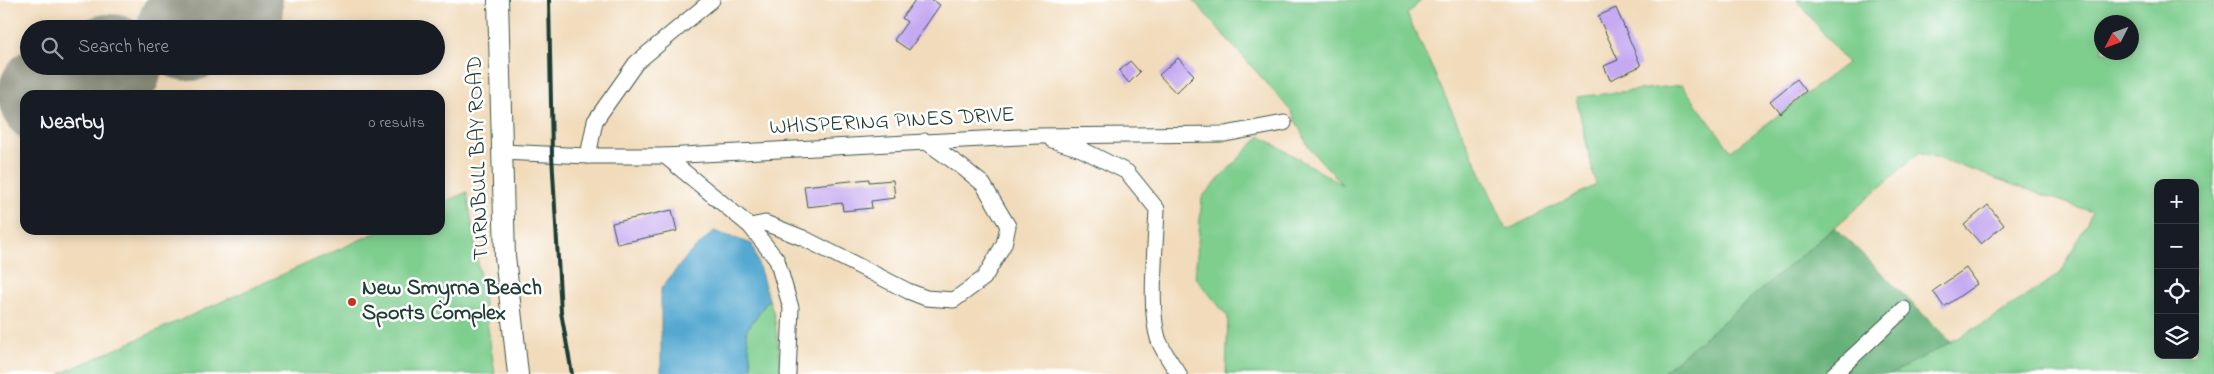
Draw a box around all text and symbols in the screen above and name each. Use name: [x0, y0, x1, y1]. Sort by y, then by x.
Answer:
north arrow: [2094, 15, 2139, 60]
search box: [20, 20, 445, 75]
icon: search: [38, 34, 66, 62]
text: Search here: [78, 34, 169, 61]
street label: TURNBULL BAY ROAD: [459, 55, 499, 261]
street label: WHISPERING PINES DRIVE: [769, 100, 1015, 144]
text: Nearby: [40, 108, 104, 138]
text: 0 results: [369, 111, 425, 135]
map controls: [2154, 179, 2199, 359]
button: +: [2154, 179, 2199, 224]
button: −: [2154, 224, 2199, 269]
button: locate: [2154, 269, 2199, 314]
place label: New Smyrna Beach Sports Complex: [362, 273, 542, 330]
marker: New Smyrna Beach Sports Complex: [346, 296, 358, 308]
button: layers: [2154, 314, 2199, 359]

